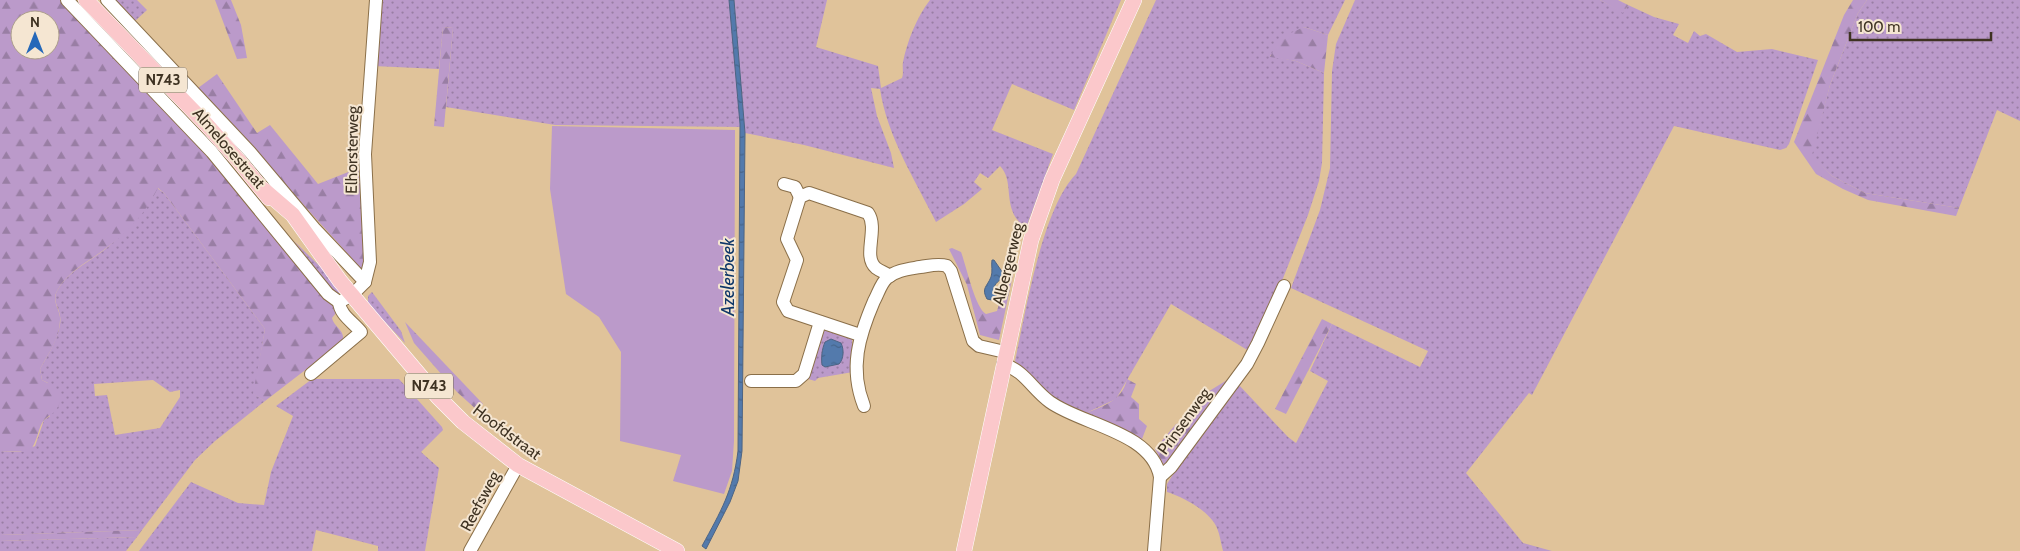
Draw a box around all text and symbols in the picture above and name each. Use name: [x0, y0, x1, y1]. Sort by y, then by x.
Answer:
north arrow: [10, 10, 60, 60]
scale bar: [1850, 10, 1991, 42]
text: N: [30, 13, 40, 31]
text: 100 m: [1858, 18, 1900, 36]
road number: N743: [139, 68, 187, 92]
street label: Almelosestraat: [189, 104, 270, 193]
street label: Elhorsterweg: [342, 105, 362, 194]
street label: Albergerweg: [989, 220, 1028, 307]
water label: Azelerbeek: [717, 237, 739, 317]
road number: N743: [405, 374, 453, 398]
street label: Prinsenweg: [1153, 383, 1215, 458]
street label: Hoofdstraat: [469, 400, 545, 464]
street label: Reefsweg: [456, 467, 504, 534]

